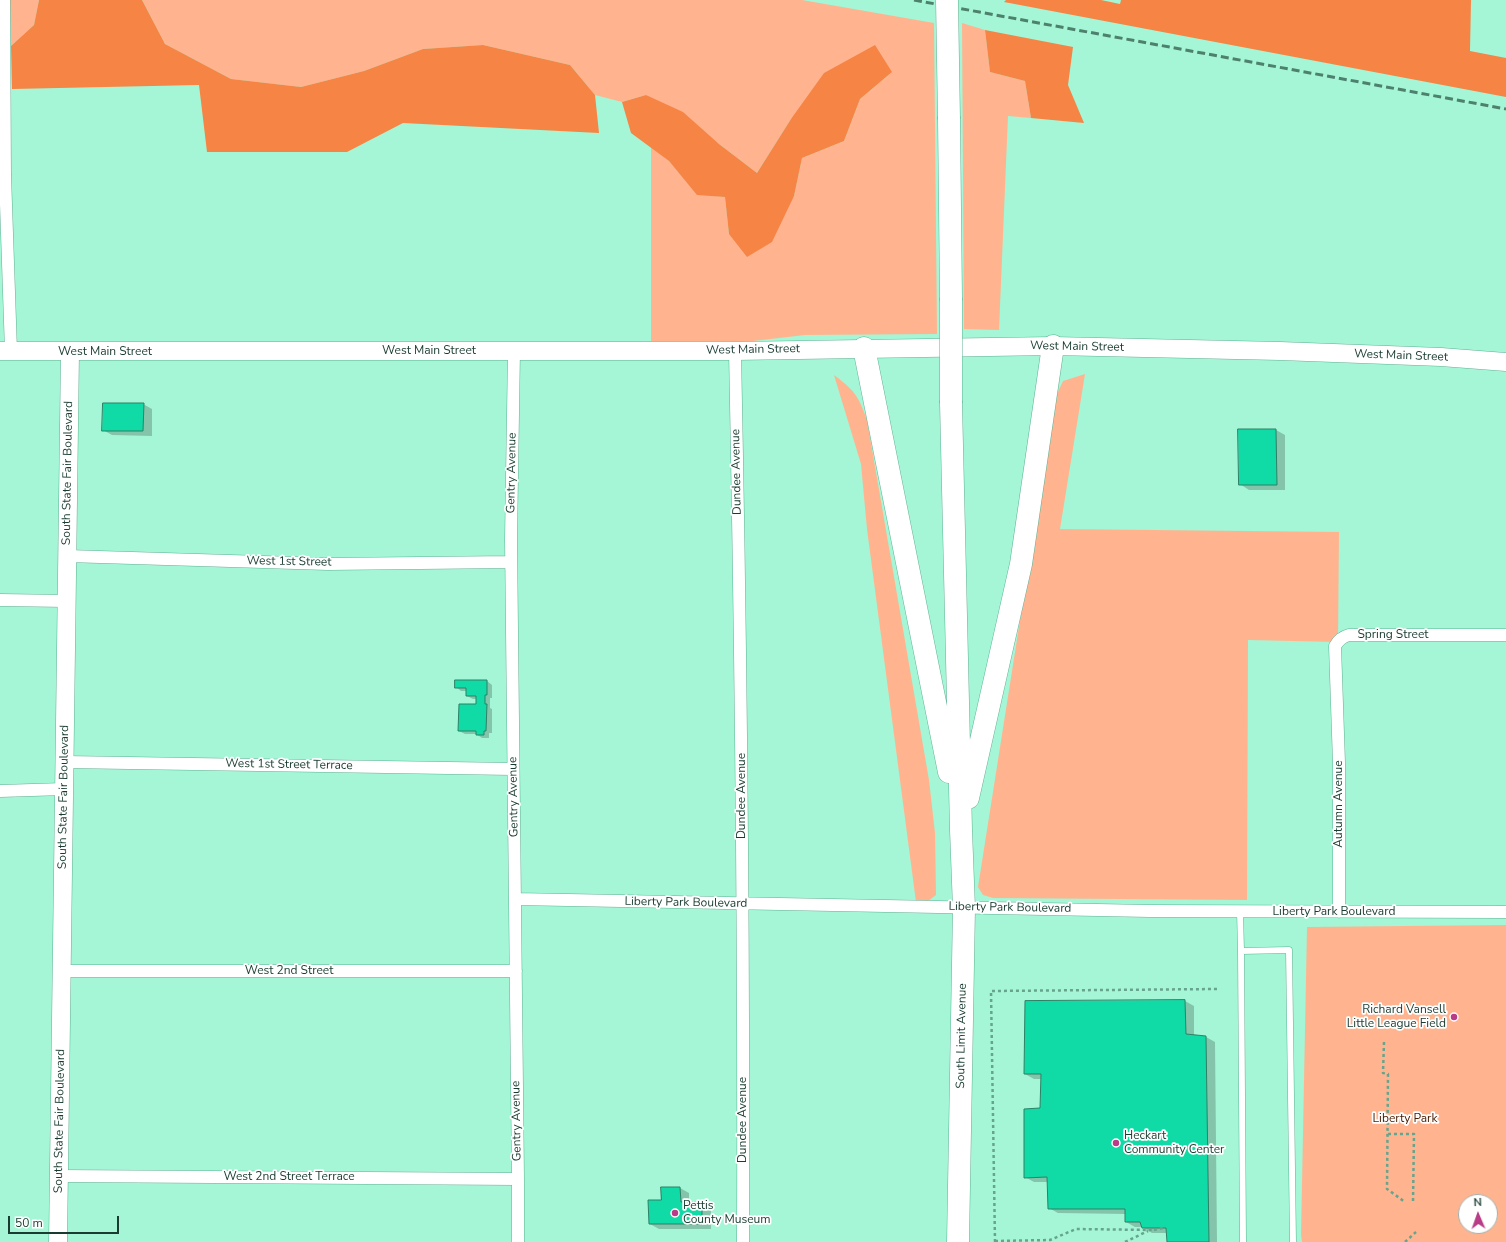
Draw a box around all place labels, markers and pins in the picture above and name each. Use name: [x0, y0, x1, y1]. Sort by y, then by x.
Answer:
place label: Richard Vansell Little League Field: [1347, 1003, 1446, 1031]
marker: Richard Vansell Little League Field: [1449, 1012, 1459, 1022]
place label: Heckart Community Center: [1124, 1129, 1224, 1157]
marker: Heckart Community Center: [1111, 1138, 1121, 1148]
place label: Pettis County Museum: [683, 1199, 771, 1227]
marker: Pettis County Museum: [670, 1208, 680, 1218]

